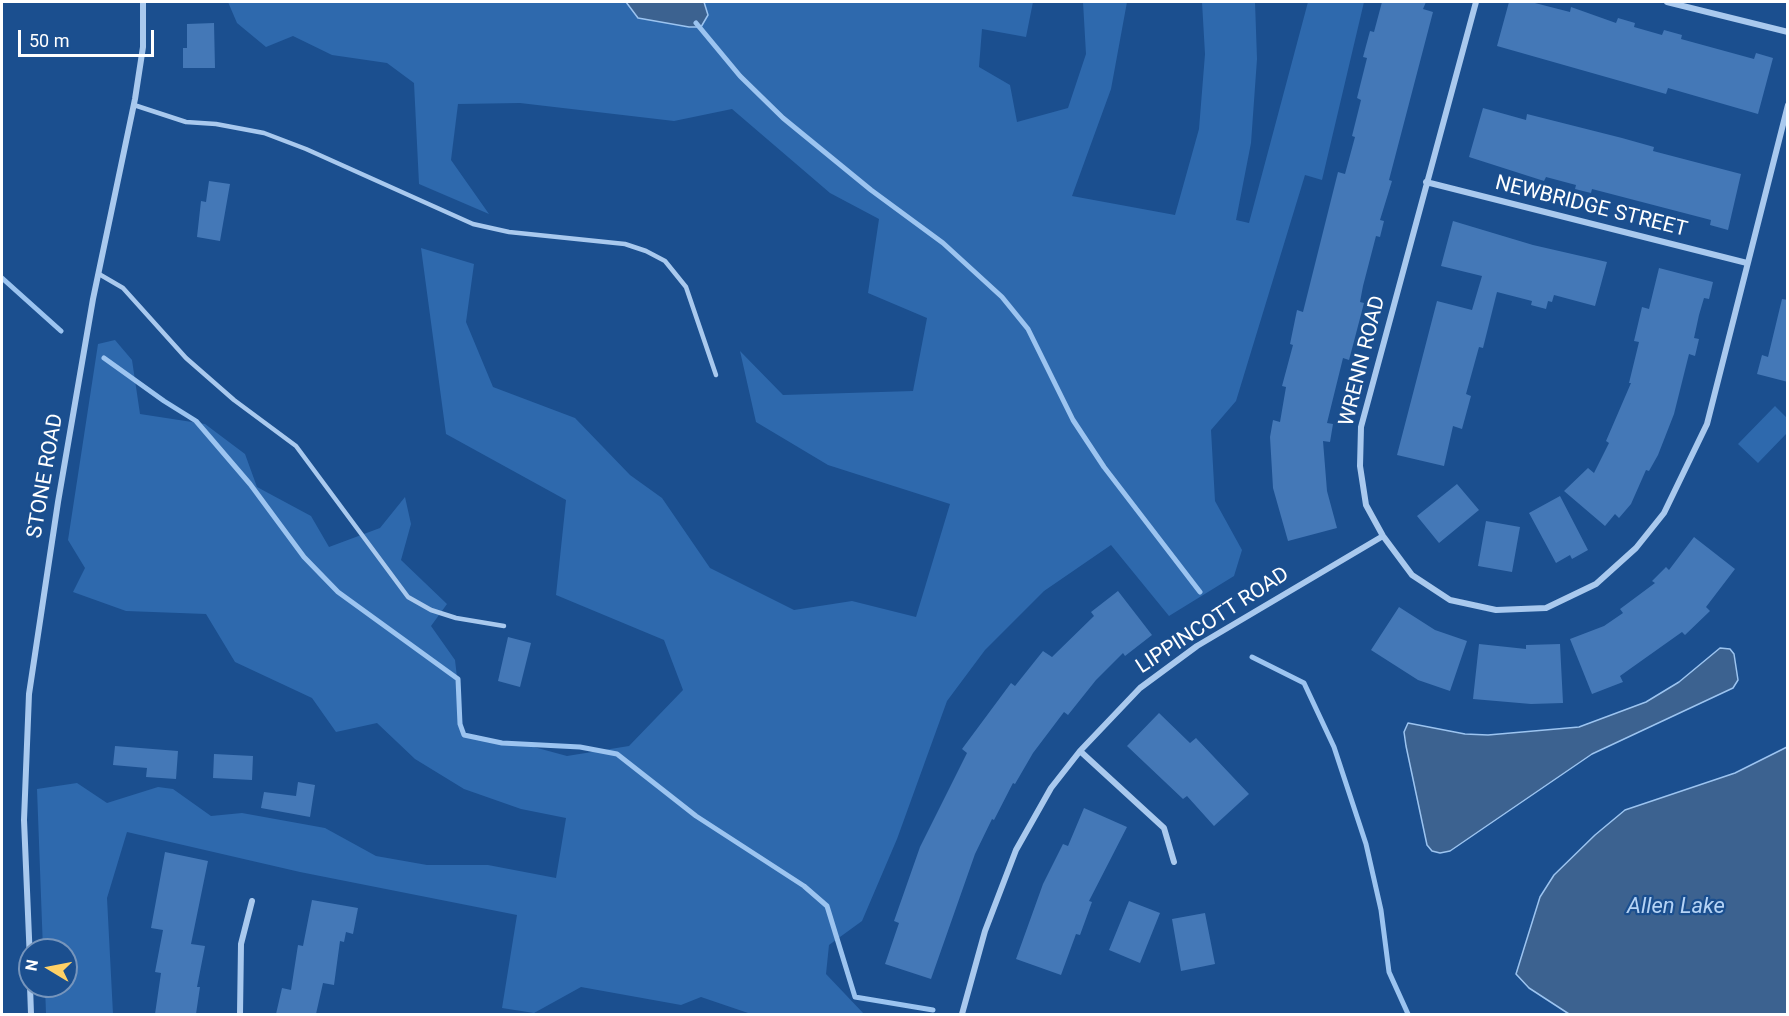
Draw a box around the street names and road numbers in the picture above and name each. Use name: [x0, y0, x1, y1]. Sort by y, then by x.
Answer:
street label: NEWBRIDGE STREET: [1492, 171, 1690, 243]
street label: WRENN ROAD: [1335, 293, 1391, 429]
street label: STONE ROAD: [23, 412, 69, 540]
street label: LIPPINCOTT ROAD: [1132, 562, 1294, 680]

